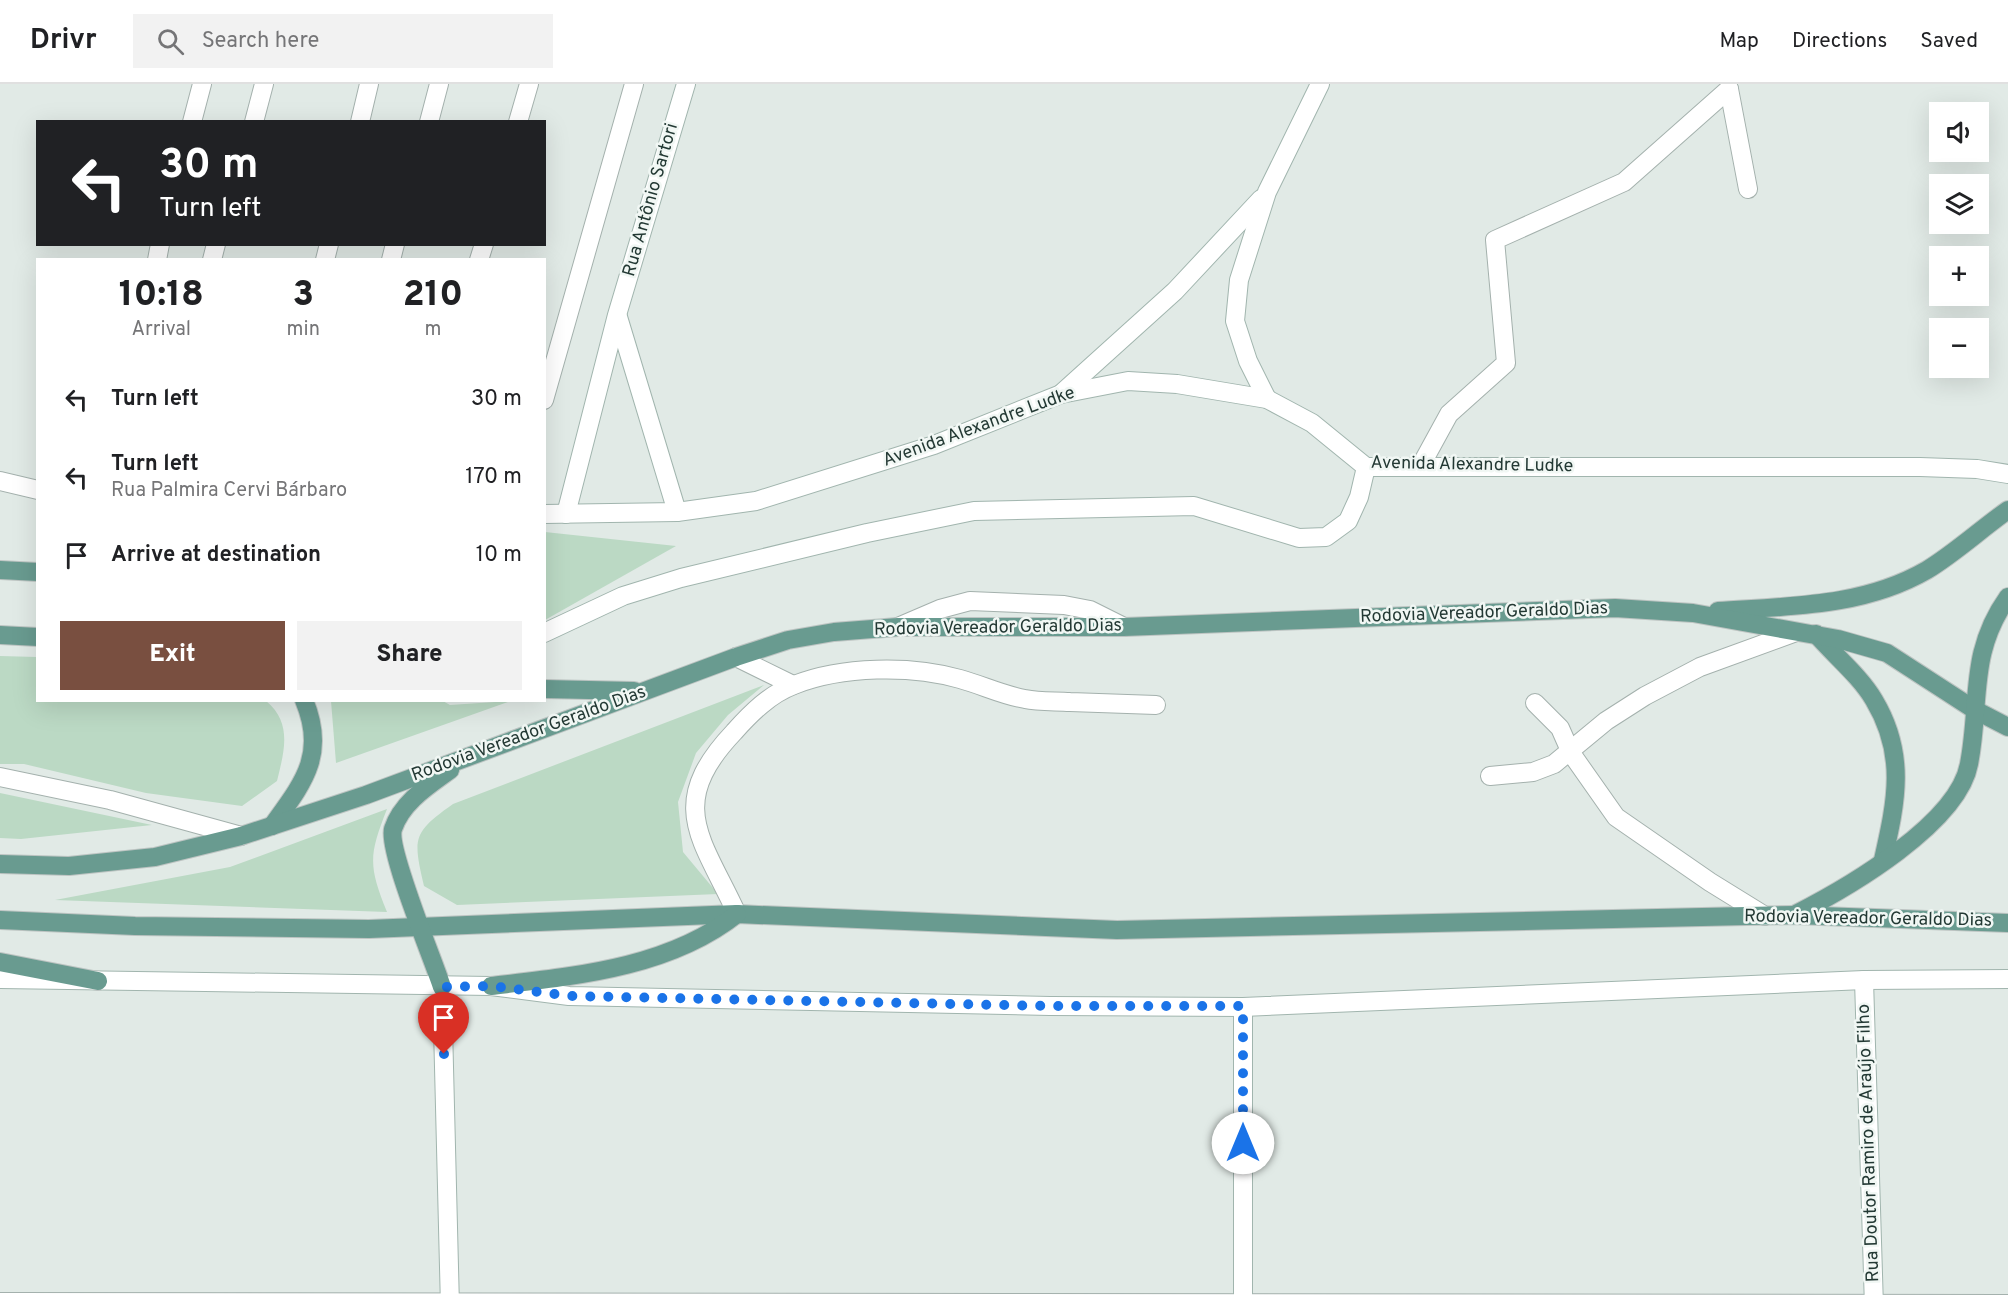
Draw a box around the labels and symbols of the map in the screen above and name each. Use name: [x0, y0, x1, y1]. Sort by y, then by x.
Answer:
street label: Rua Antônio Sartori: [618, 121, 684, 279]
street label: Avenida Alexandre Ludke: [880, 382, 1078, 472]
street label: Avenida Alexandre Ludke: [1370, 452, 1574, 478]
street label: Rodovia Vereador Geraldo Dias: [1360, 597, 1608, 629]
street label: Rodovia Vereador Geraldo Dias: [874, 614, 1122, 642]
street label: Rodovia Vereador Geraldo Dias: [409, 681, 649, 787]
street label: Rodovia Vereador Geraldo Dias: [1744, 905, 1992, 933]
pin: [418, 992, 469, 1054]
street label: Rua Doutor Ramiro de Araújo Filho: [1853, 1004, 1885, 1282]
position arrow: [1211, 1111, 1275, 1175]

